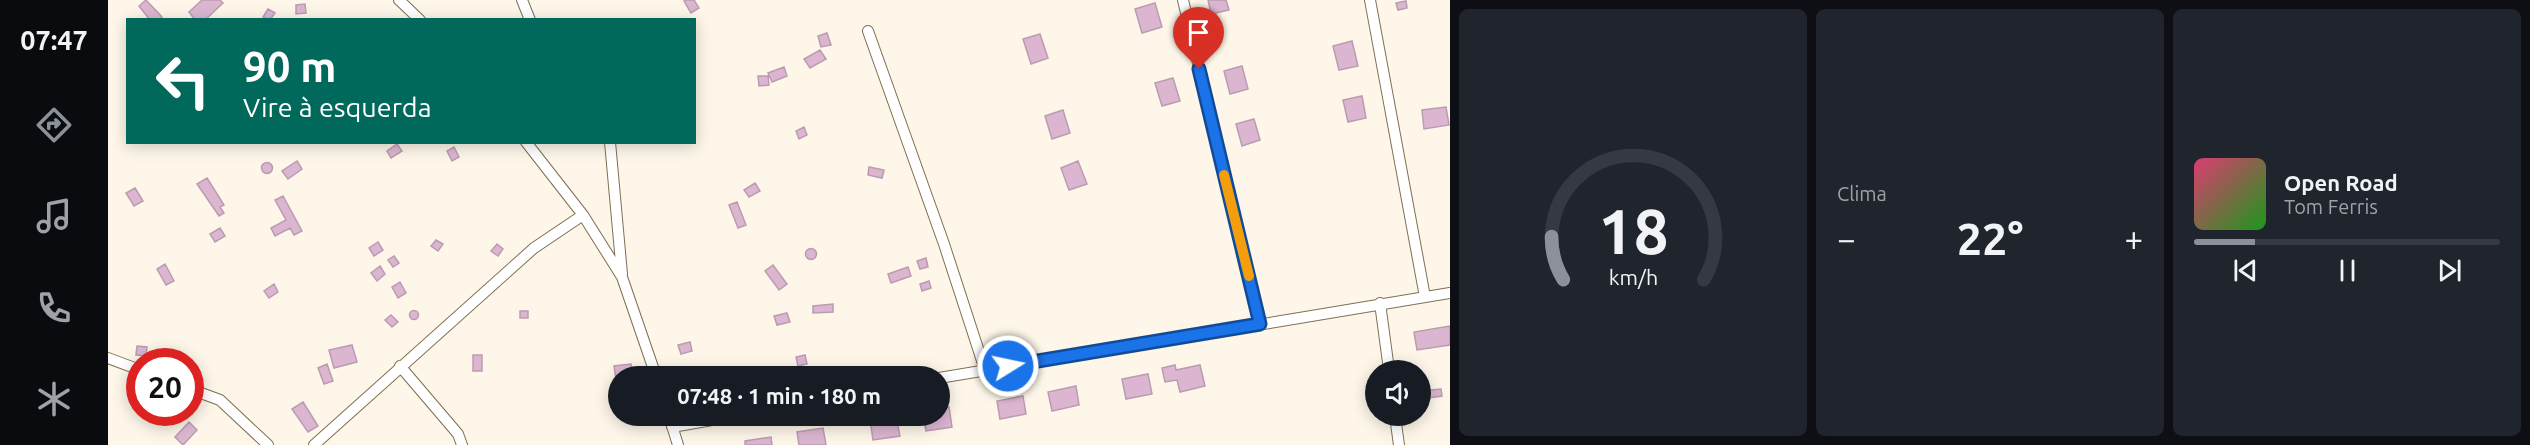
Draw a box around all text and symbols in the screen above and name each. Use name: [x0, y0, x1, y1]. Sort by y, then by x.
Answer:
pin: [1173, 7, 1224, 69]
icon: arrive: [1182, 16, 1215, 49]
text: 07:47: [20, 25, 88, 55]
icon: left: [144, 42, 222, 120]
text: 90 m: [243, 43, 337, 90]
text: Vire à esquerda: [243, 92, 432, 122]
icon: directions: [33, 104, 75, 146]
text: Open Road: [2284, 170, 2398, 195]
text: Clima: [1837, 182, 1887, 205]
icon: music: [33, 195, 75, 237]
text: Tom Ferris: [2284, 195, 2378, 218]
text: 18: [1598, 196, 1668, 266]
text: 22°: [1957, 213, 2023, 264]
text: −: [1837, 220, 1856, 257]
text: +: [2124, 220, 2143, 257]
icon: previous: [2229, 254, 2262, 287]
icon: pause: [2331, 254, 2364, 287]
icon: next: [2433, 254, 2466, 287]
text: km/h: [1608, 265, 1658, 289]
icon: phone: [33, 287, 75, 329]
position arrow: [976, 334, 1040, 398]
speed limit sign: 20: [126, 348, 204, 426]
map controls: [1365, 360, 1431, 426]
button: sound: [1365, 360, 1431, 426]
icon: climate: [33, 378, 75, 420]
text: 07:48 · 1 min · 180 m: [677, 383, 881, 408]

